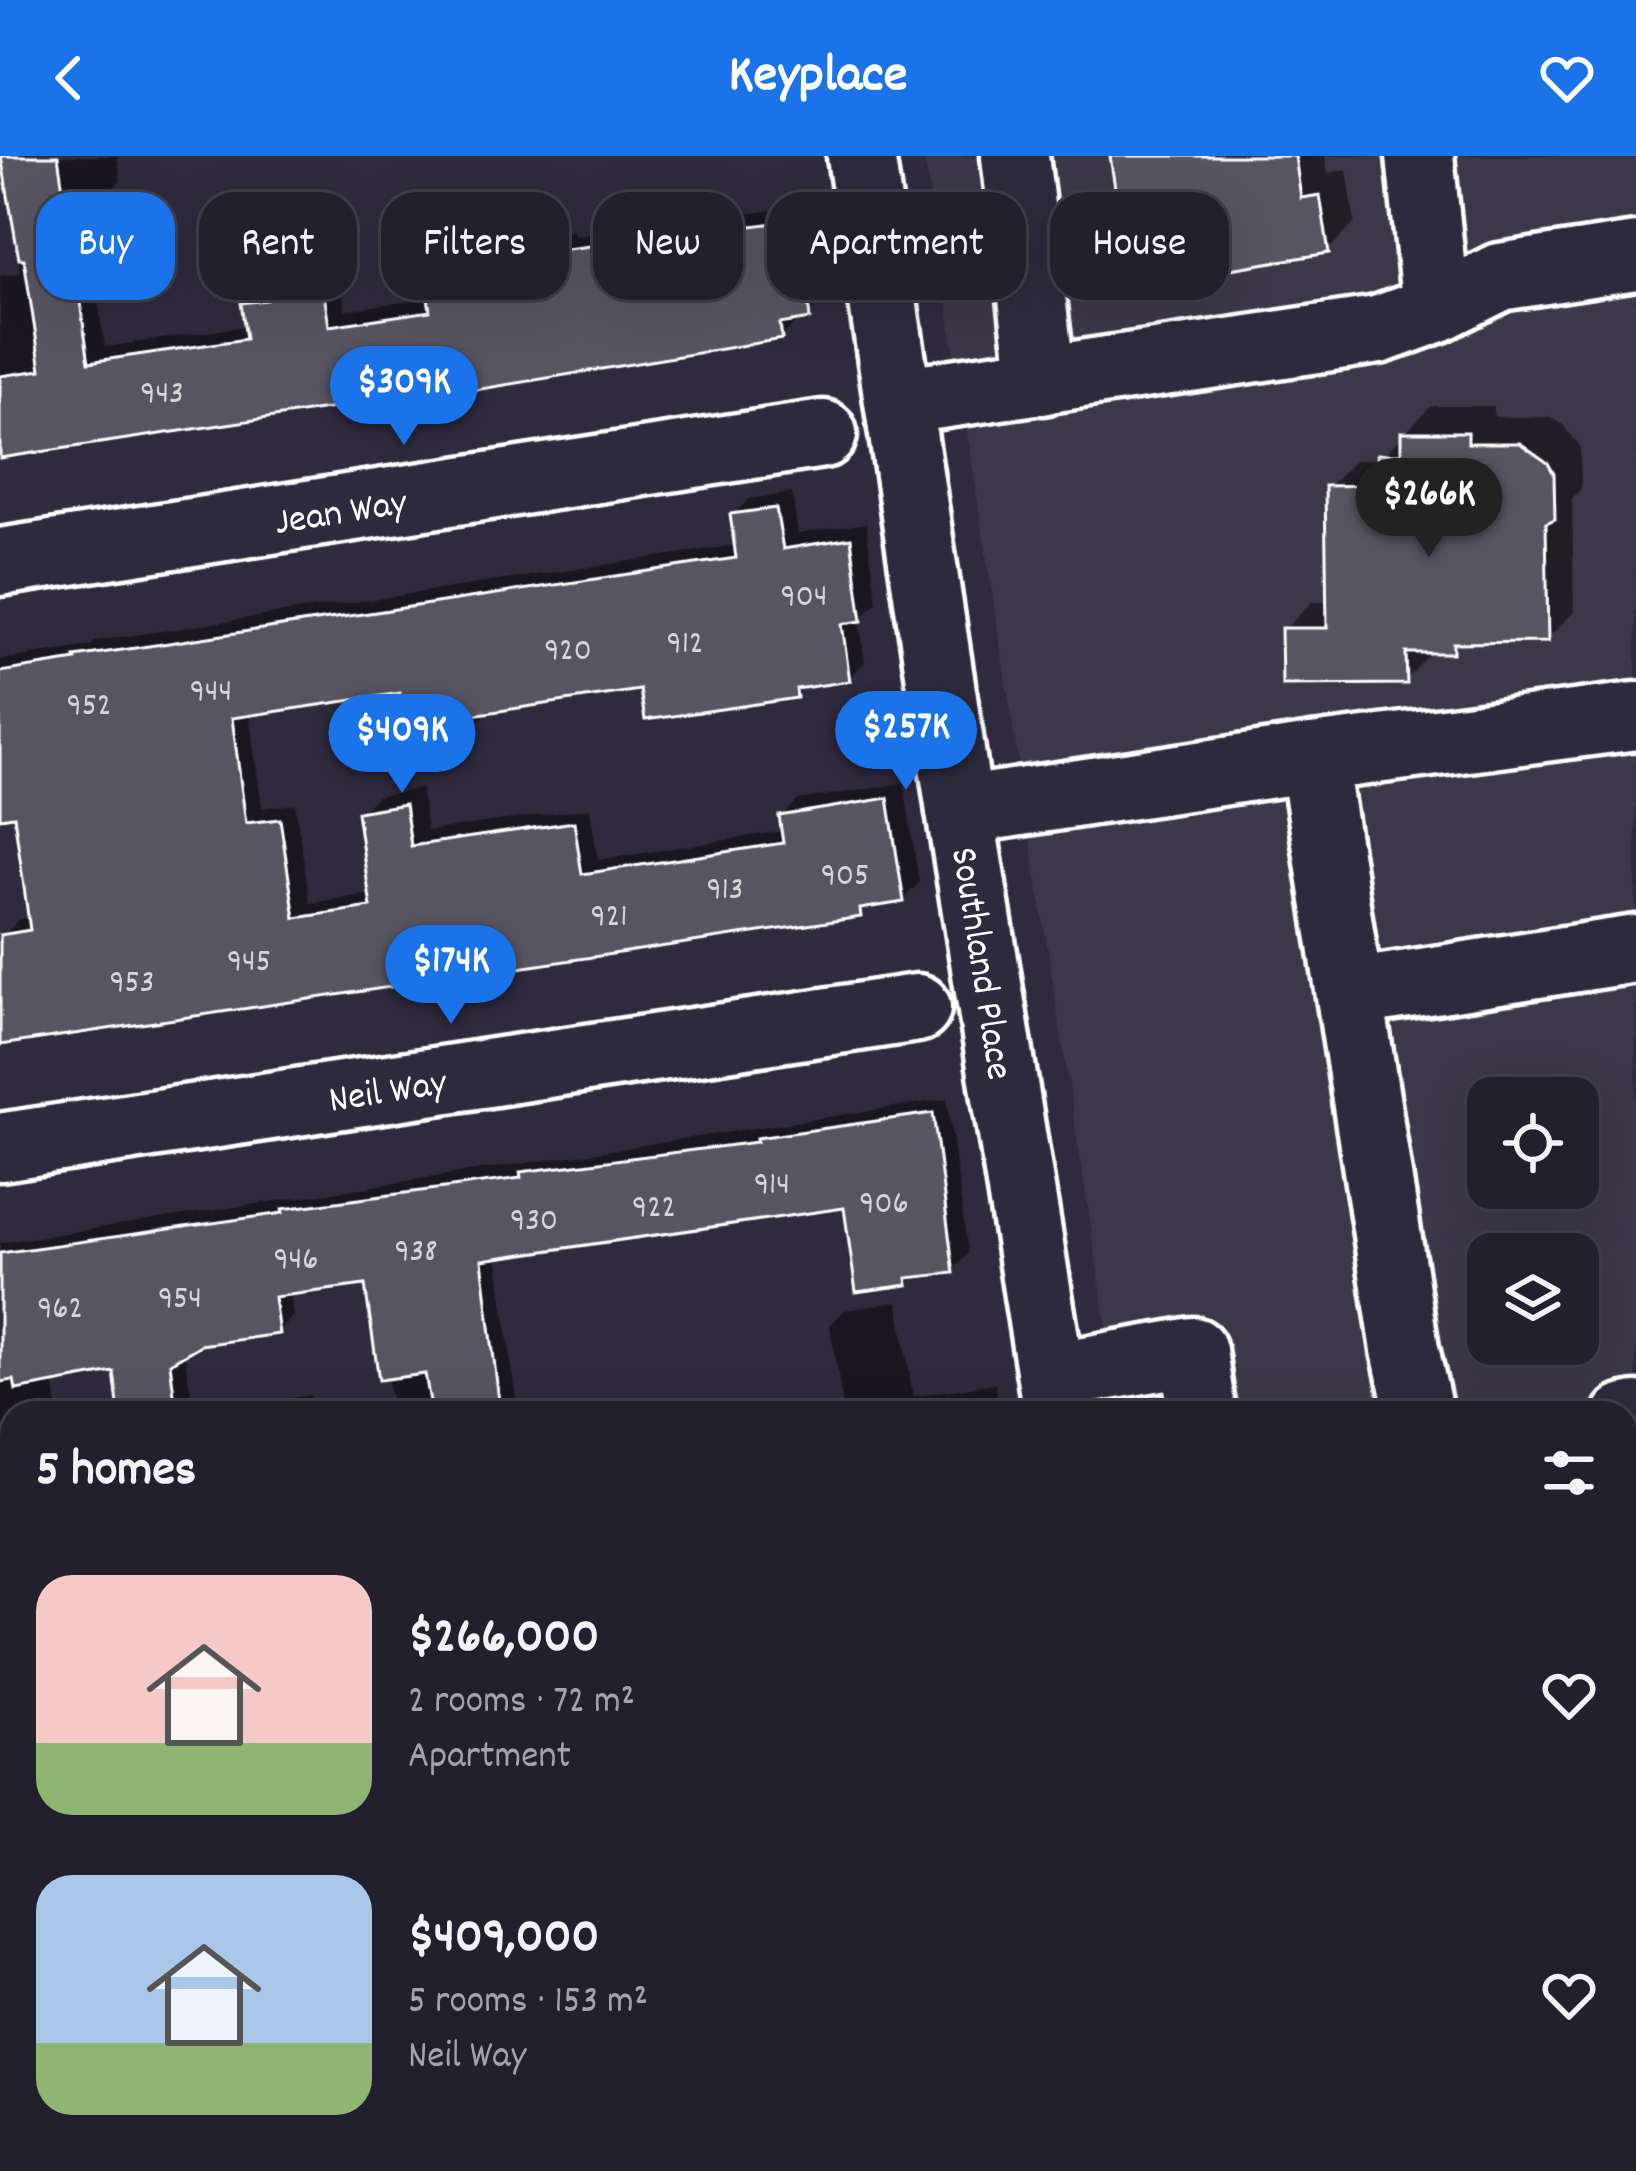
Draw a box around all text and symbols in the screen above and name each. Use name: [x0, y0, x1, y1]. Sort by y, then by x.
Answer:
text: Keyplace: [728, 40, 908, 117]
icon: back: [36, 45, 102, 111]
icon: heart: [1534, 45, 1600, 111]
chip: Buy: [36, 192, 175, 300]
chip: Rent: [199, 192, 357, 300]
chip: Filters: [381, 192, 569, 300]
chip: New: [593, 192, 743, 300]
chip: Apartment: [767, 192, 1026, 300]
chip: House: [1050, 192, 1229, 300]
pin: $309K: [320, 346, 488, 448]
text: $309K: [357, 357, 451, 412]
house number: 943: [140, 372, 184, 419]
pin: $266K: [1345, 458, 1513, 560]
text: $266K: [1382, 469, 1476, 524]
street label: Jean Way: [271, 478, 412, 553]
house number: 904: [781, 575, 827, 622]
house number: 912: [667, 622, 703, 669]
house number: 920: [544, 629, 592, 676]
house number: 944: [190, 670, 232, 717]
house number: 952: [67, 684, 111, 731]
pin: $257K: [822, 691, 990, 793]
pin: $409K: [318, 694, 486, 796]
text: $257K: [862, 702, 950, 757]
text: $409K: [355, 705, 449, 760]
street label: Southland Place: [933, 844, 1024, 1084]
house number: 905: [821, 854, 869, 901]
house number: 913: [707, 868, 744, 915]
house number: 921: [591, 895, 627, 942]
pin: $174K: [367, 925, 535, 1027]
text: $174K: [412, 936, 490, 991]
house number: 945: [227, 940, 271, 987]
house number: 953: [109, 961, 155, 1008]
street label: Neil Way: [325, 1058, 452, 1131]
map controls: [1467, 1077, 1599, 1365]
button: locate: [1467, 1077, 1599, 1209]
house number: 914: [754, 1163, 790, 1210]
house number: 906: [859, 1182, 909, 1229]
house number: 922: [632, 1186, 676, 1233]
house number: 930: [510, 1199, 558, 1246]
house number: 938: [395, 1230, 438, 1277]
button: layers: [1467, 1233, 1599, 1365]
house number: 946: [274, 1238, 318, 1285]
house number: 954: [158, 1277, 202, 1324]
house number: 962: [37, 1287, 83, 1334]
text: 5 homes: [36, 1437, 196, 1509]
icon: filters: [1536, 1440, 1602, 1506]
text: $266,000: [408, 1604, 599, 1676]
icon: home: [132, 1623, 276, 1767]
icon: heart: [1536, 1662, 1602, 1728]
text: 2 rooms · 72 m²: [408, 1676, 635, 1731]
text: Apartment: [408, 1731, 571, 1786]
text: $409,000: [408, 1904, 599, 1976]
icon: home: [132, 1923, 276, 2067]
icon: heart: [1536, 1962, 1602, 2028]
text: 5 rooms · 153 m²: [408, 1976, 648, 2031]
text: Neil Way: [408, 2031, 526, 2086]

